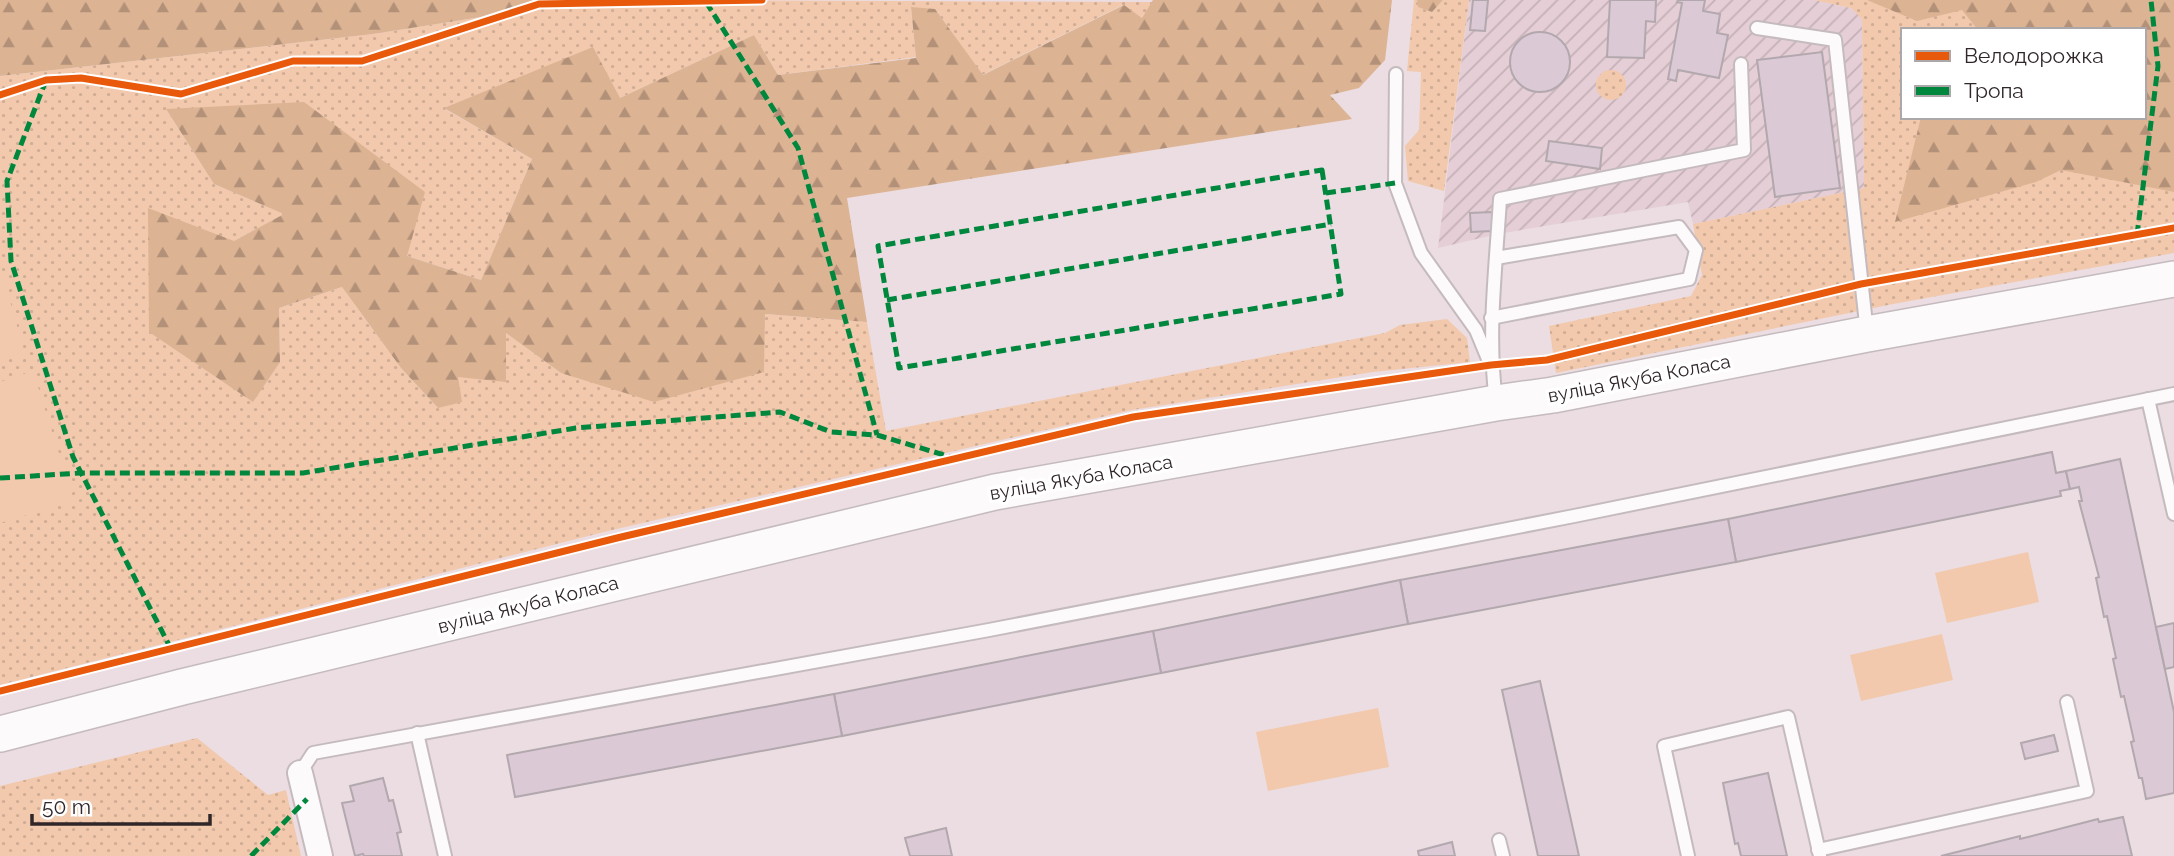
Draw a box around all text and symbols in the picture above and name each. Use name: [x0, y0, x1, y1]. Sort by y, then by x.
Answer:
legend: [1901, 28, 2146, 119]
text: Велодорожка: [1964, 43, 2104, 68]
text: Тропа: [1964, 78, 2024, 103]
street label: вуліца Якуба Коласа: [1546, 350, 1732, 406]
street label: вуліца Якуба Коласа: [988, 450, 1174, 504]
street label: вуліца Якуба Коласа: [435, 571, 621, 637]
scale bar: [32, 782, 210, 826]
text: 50 m: [42, 794, 91, 819]

